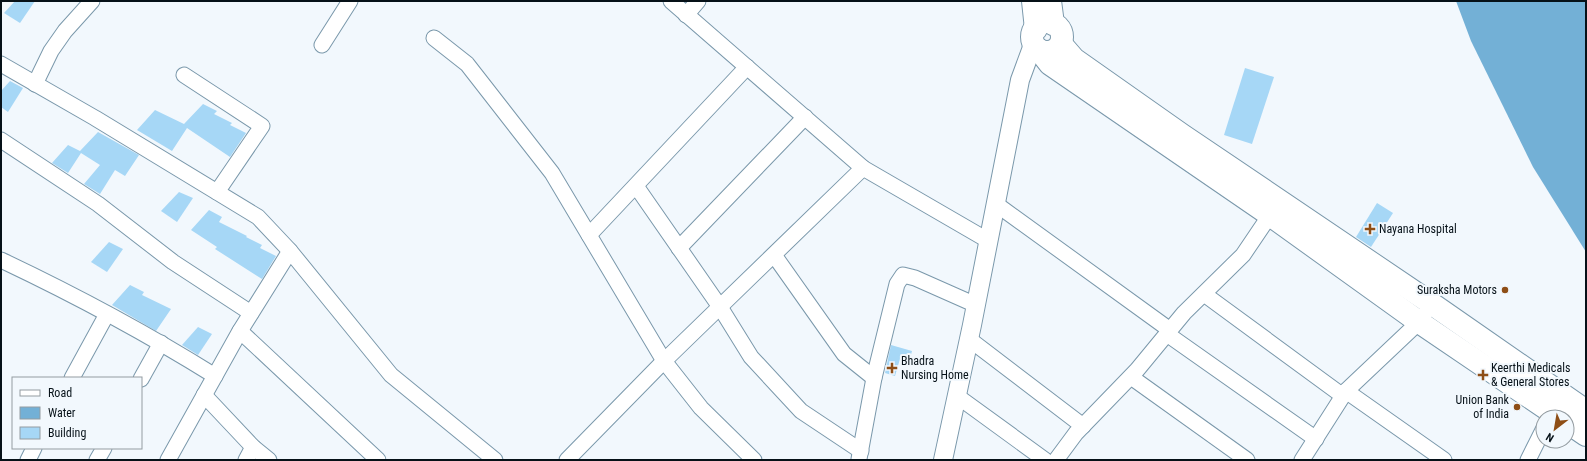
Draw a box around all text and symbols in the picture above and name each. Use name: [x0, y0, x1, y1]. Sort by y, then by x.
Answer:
place label: Nayana Hospital: [1379, 222, 1457, 236]
marker: Nayana Hospital: [1364, 223, 1376, 235]
place label: Suraksha Motors: [1417, 283, 1497, 297]
marker: Suraksha Motors: [1500, 285, 1510, 295]
place label: Bhadra Nursing Home: [901, 354, 969, 382]
place label: Keerthi Medicals & General Stores: [1491, 361, 1570, 389]
marker: Bhadra Nursing Home: [886, 362, 898, 374]
marker: Keerthi Medicals & General Stores: [1478, 370, 1488, 380]
legend: [12, 377, 142, 449]
text: Road: [48, 386, 72, 400]
place label: Union Bank of India: [1456, 393, 1510, 421]
marker: Union Bank of India: [1512, 402, 1522, 412]
text: Water: [48, 406, 76, 420]
north arrow: [1535, 409, 1575, 449]
text: Building: [48, 426, 86, 440]
text: N: [1544, 430, 1556, 444]

